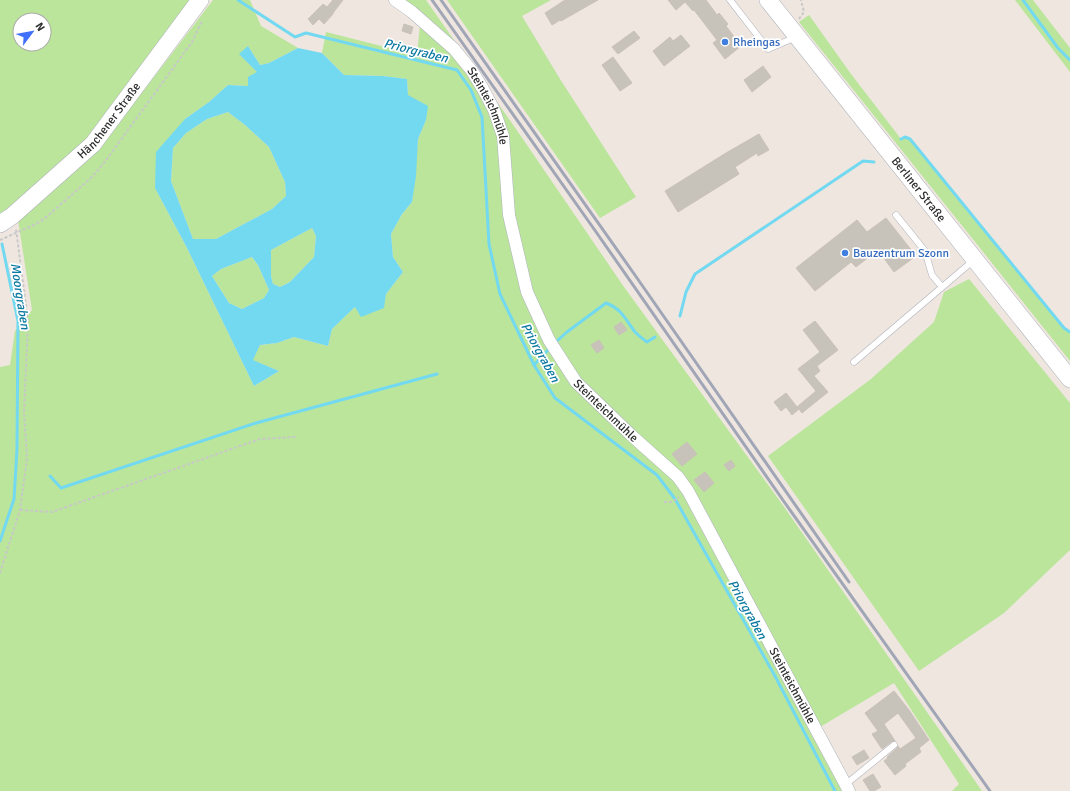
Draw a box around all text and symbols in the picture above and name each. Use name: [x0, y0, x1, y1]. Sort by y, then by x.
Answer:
north arrow: [12, 12, 52, 52]
text: N: [33, 20, 48, 34]
water label: Priorgraben: [382, 35, 450, 67]
place label: Rheingas: [733, 35, 780, 50]
marker: Rheingas: [720, 37, 730, 47]
street label: Steinteichmühle: [464, 64, 511, 145]
street label: Hänchener Straße: [74, 80, 144, 162]
street label: Berliner Straße: [888, 154, 949, 225]
place label: Bauzentrum Szonn: [853, 246, 949, 261]
marker: Bauzentrum Szonn: [840, 248, 850, 258]
water label: Moorgraben: [7, 262, 33, 332]
water label: Priorgraben: [517, 320, 563, 386]
street label: Steinteichmühle: [570, 376, 641, 446]
water label: Priorgraben: [724, 577, 770, 643]
street label: Steinteichmühle: [765, 645, 819, 727]

